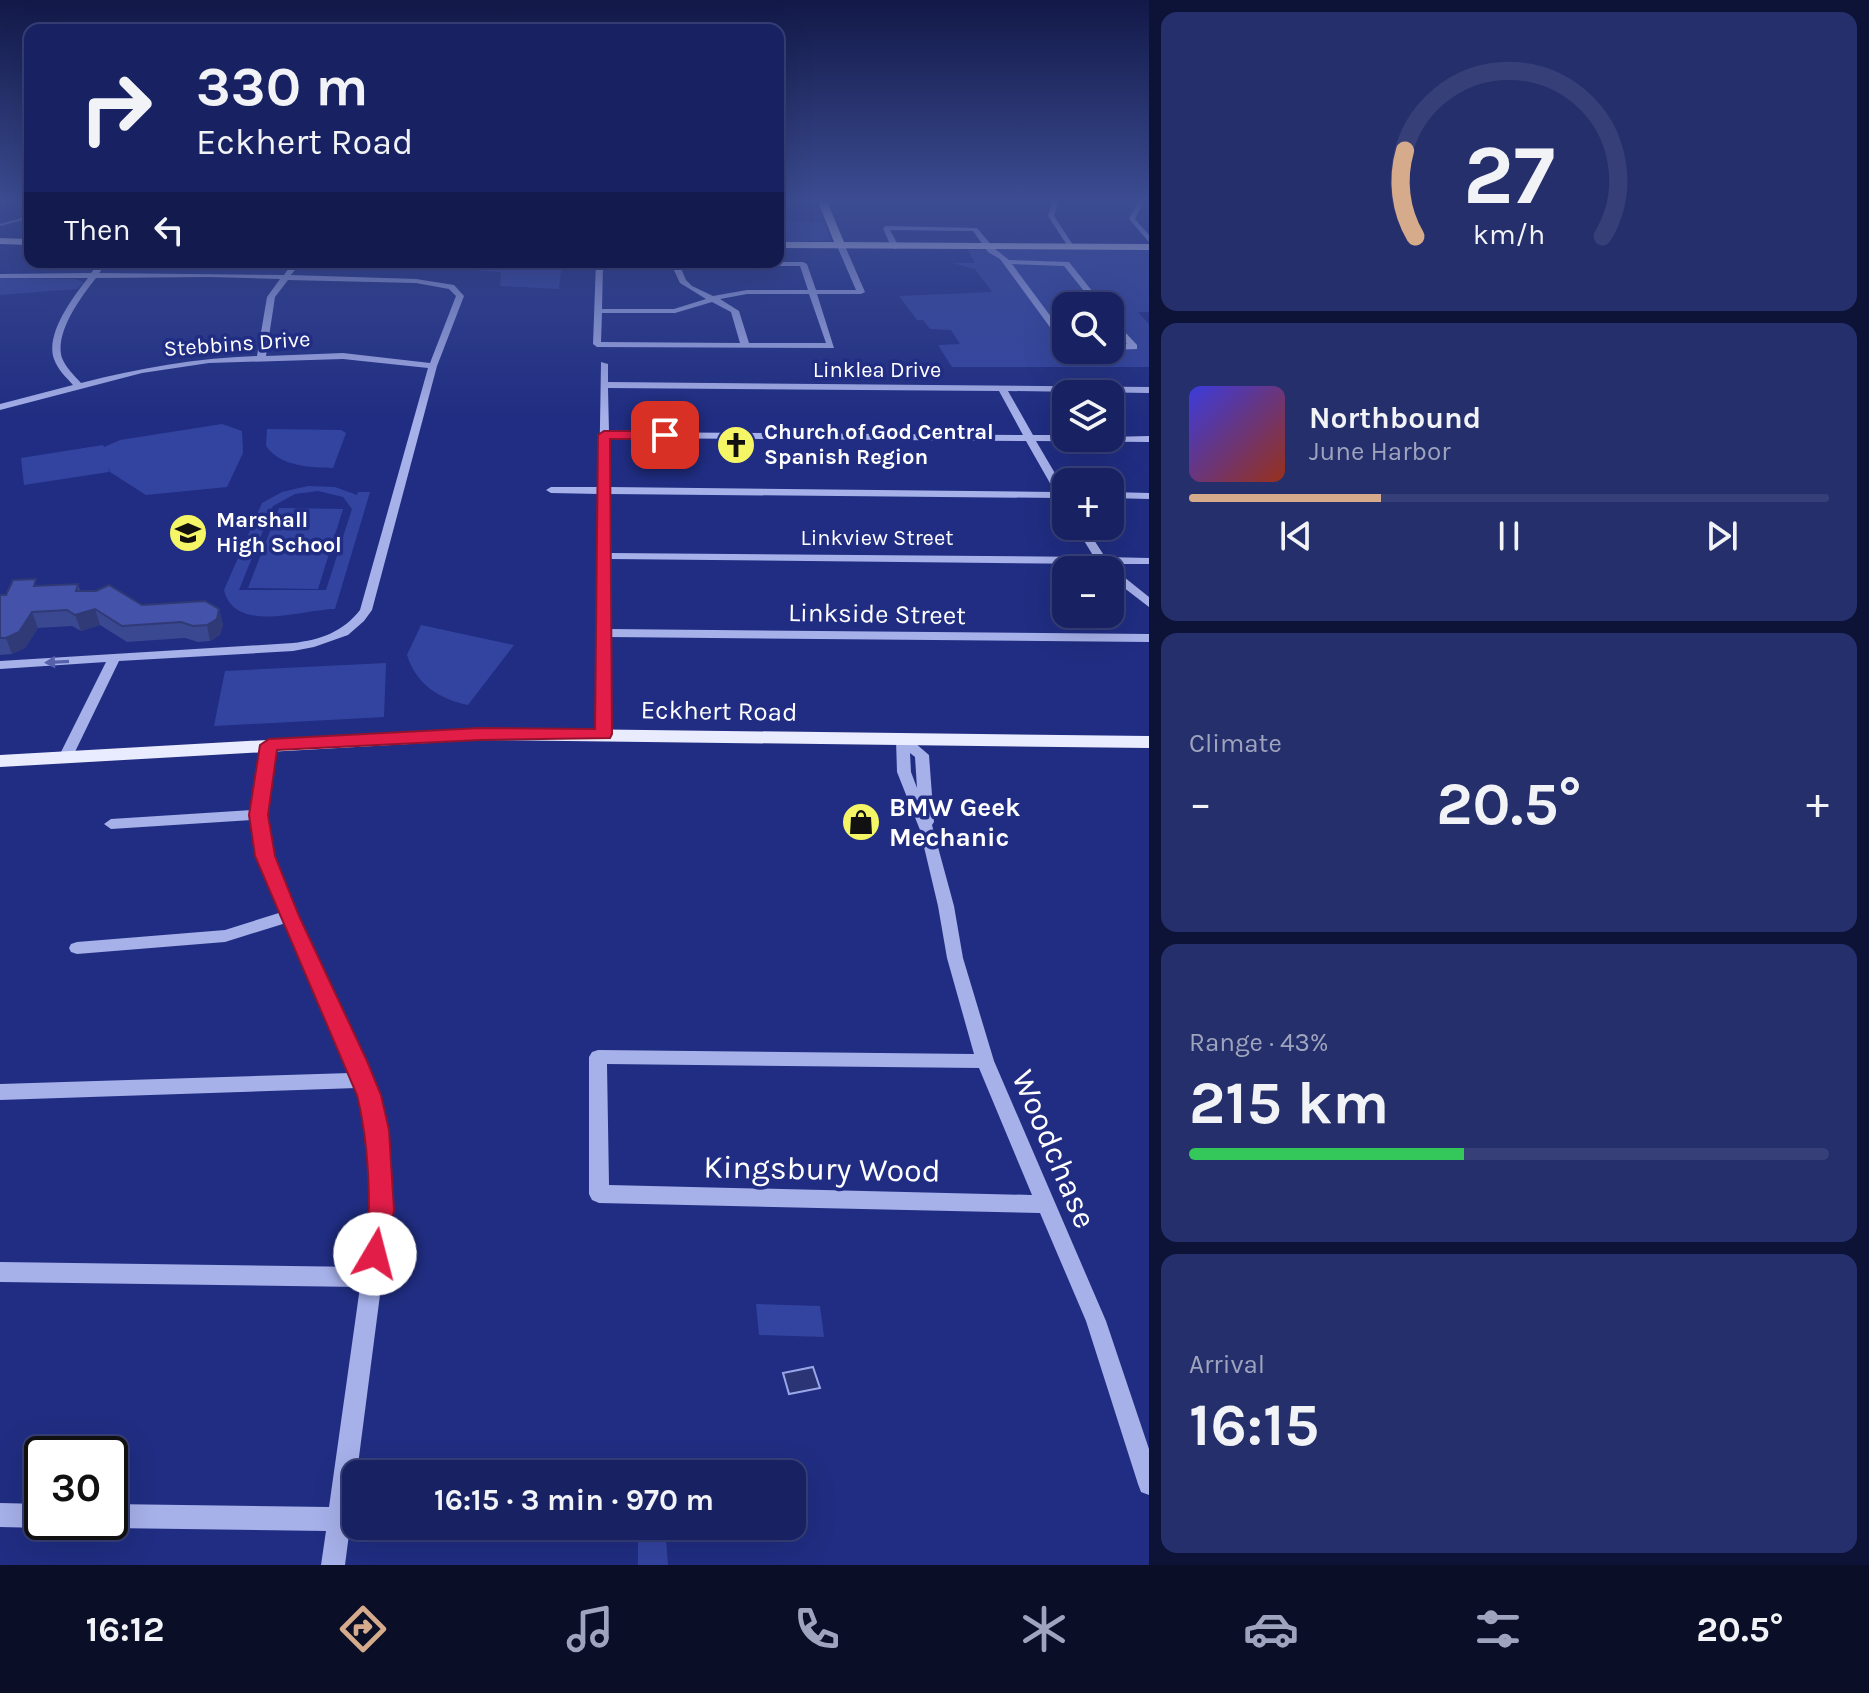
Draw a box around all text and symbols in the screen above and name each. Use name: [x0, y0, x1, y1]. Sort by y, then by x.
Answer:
text: 330 m: [196, 54, 368, 119]
icon: right: [64, 56, 168, 160]
text: Eckhert Road: [196, 121, 413, 163]
text: 27: [1463, 127, 1555, 224]
icon: left: [147, 208, 191, 252]
text: Then: [64, 212, 131, 248]
text: km/h: [1473, 218, 1545, 251]
map controls: [1052, 292, 1124, 628]
button: search: [1052, 292, 1124, 364]
street label: Stebbins Drive: [163, 326, 311, 362]
street label: Linklea Drive: [813, 357, 941, 383]
button: layers: [1052, 380, 1124, 452]
text: Northbound: [1309, 400, 1481, 436]
pin: [631, 401, 699, 469]
icon: arrive: [643, 413, 687, 457]
place label: Church of God Central Spanish Region: [764, 419, 994, 470]
church icon: Church of God Central Spanish Region: [715, 424, 757, 466]
text: June Harbor: [1309, 436, 1451, 467]
button: +: [1052, 468, 1124, 540]
place label: Marshall High School: [216, 507, 342, 558]
school or university icon: Marshall High School: [167, 512, 209, 554]
icon: previous: [1274, 514, 1318, 558]
icon: pause: [1487, 514, 1531, 558]
icon: next: [1700, 514, 1744, 558]
street label: Linkview Street: [801, 525, 953, 551]
button: −: [1052, 556, 1124, 628]
street label: Linkside Street: [788, 597, 966, 631]
one-way arrow: [44, 655, 69, 668]
street label: Eckhert Road: [640, 694, 798, 728]
text: Climate: [1189, 728, 1282, 759]
text: 20.5°: [1436, 769, 1582, 839]
text: −: [1189, 778, 1212, 829]
text: +: [1806, 778, 1829, 829]
place label: BMW Geek Mechanic: [889, 792, 1020, 853]
shop icon: BMW Geek Mechanic: [840, 801, 882, 843]
text: Range · 43%: [1189, 1027, 1329, 1058]
street label: Woodchase: [1004, 1064, 1104, 1234]
text: 215 km: [1189, 1068, 1389, 1138]
street label: Kingsbury Wood: [703, 1148, 941, 1190]
position arrow: [333, 1212, 417, 1296]
text: Arrival: [1189, 1349, 1265, 1380]
text: 16:15: [1189, 1390, 1319, 1460]
speed limit sign: 30: [24, 1436, 128, 1540]
text: 16:15 · 3 min · 970 m: [434, 1482, 714, 1518]
icon: directions: [335, 1601, 391, 1657]
icon: music: [562, 1601, 618, 1657]
icon: phone: [789, 1601, 845, 1657]
icon: climate: [1016, 1601, 1072, 1657]
icon: car: [1243, 1601, 1299, 1657]
icon: filters: [1470, 1601, 1526, 1657]
text: 16:12: [85, 1608, 164, 1650]
text: 20.5°: [1696, 1608, 1784, 1650]

